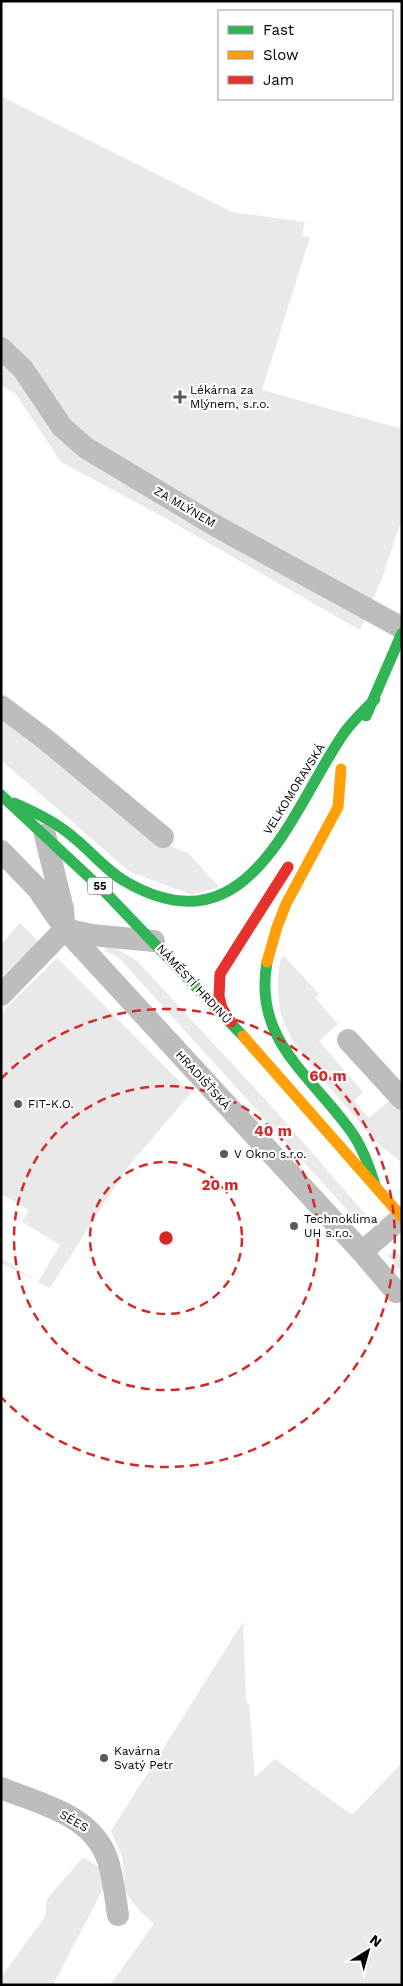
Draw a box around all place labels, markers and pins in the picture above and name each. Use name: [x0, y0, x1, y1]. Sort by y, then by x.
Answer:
place label: Lékárna za Mlýnem, s.r.o.: [190, 383, 269, 411]
marker: Lékárna za Mlýnem, s.r.o.: [174, 391, 186, 403]
place label: FIT-K.O.: [28, 1097, 74, 1111]
marker: FIT-K.O.: [12, 1098, 24, 1110]
place label: V Okno s.r.o.: [234, 1147, 306, 1161]
marker: V Okno s.r.o.: [218, 1148, 230, 1160]
place label: Technoklima UH s.r.o.: [304, 1212, 378, 1240]
marker: Technoklima UH s.r.o.: [288, 1220, 300, 1232]
centre of rings: [157, 1229, 175, 1247]
place label: Kavárna Svatý Petr: [114, 1744, 173, 1772]
marker: Kavárna Svatý Petr: [98, 1752, 110, 1764]

